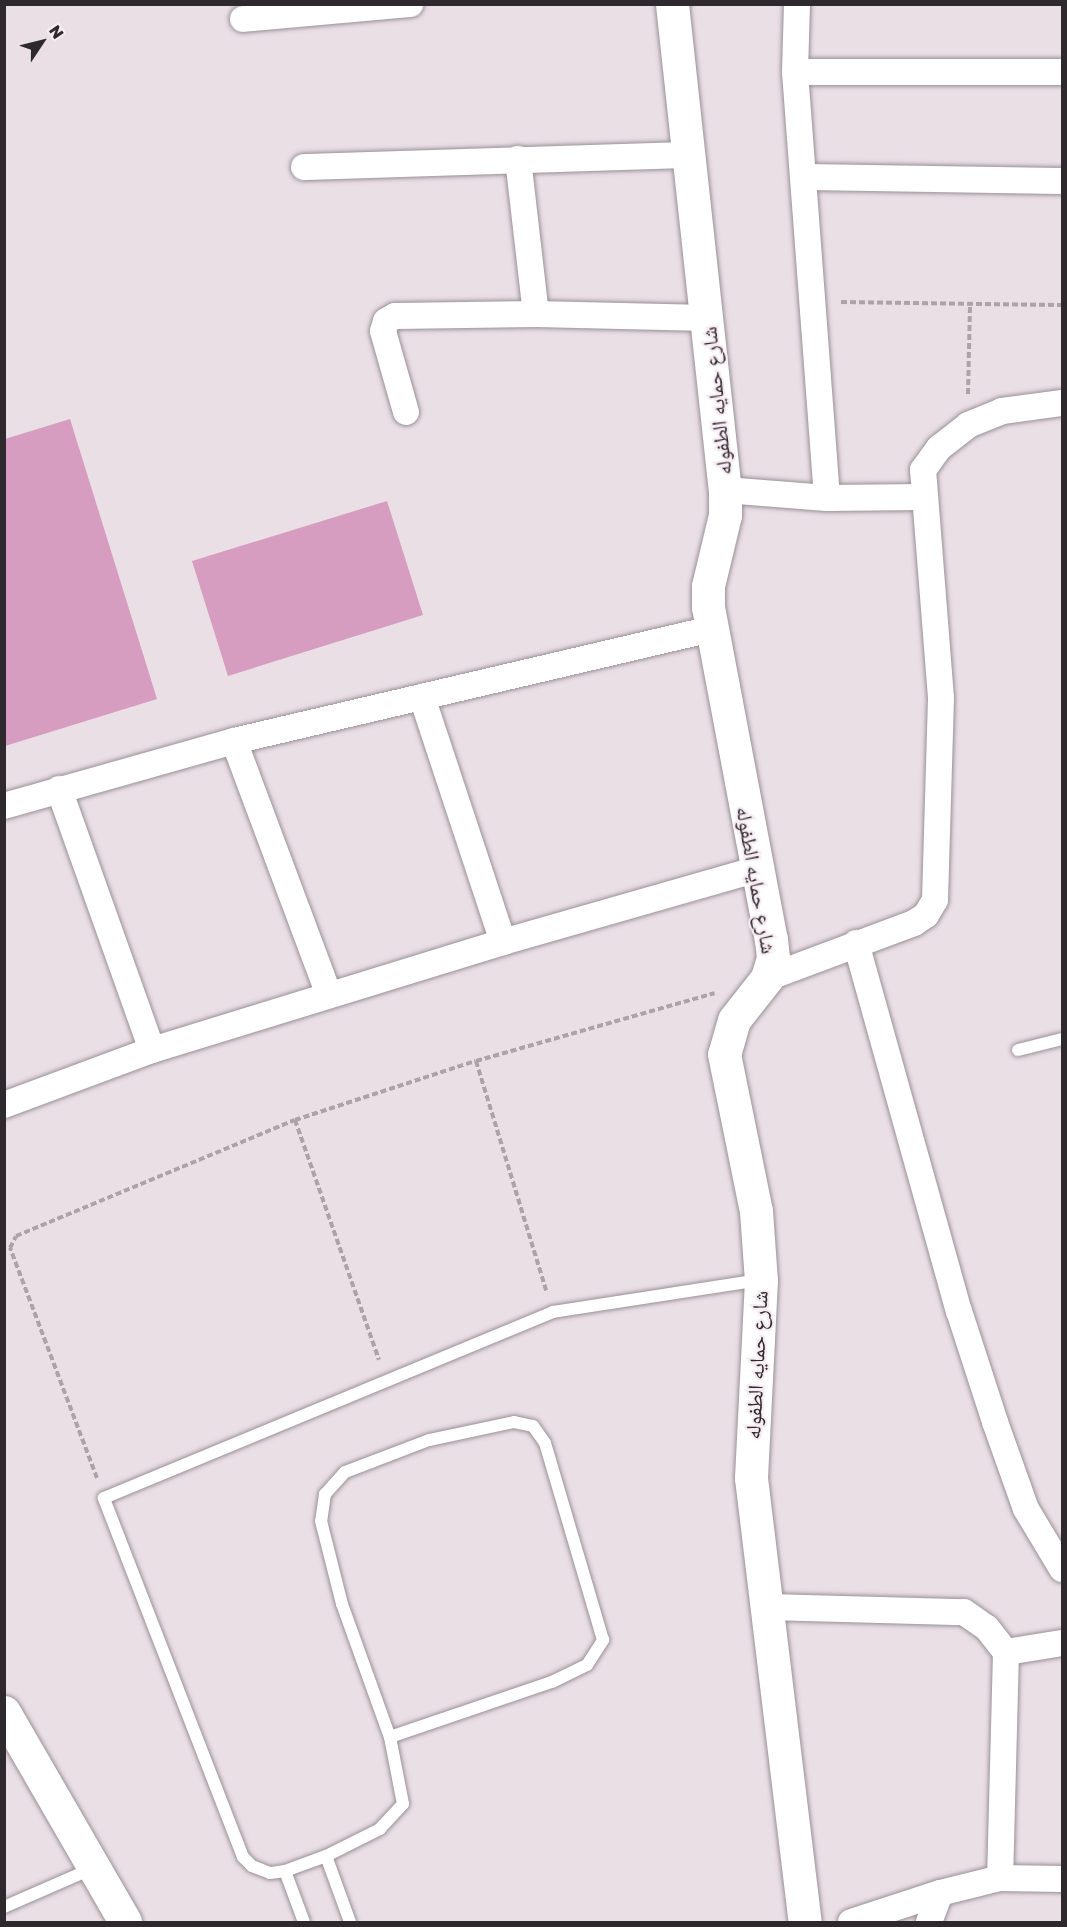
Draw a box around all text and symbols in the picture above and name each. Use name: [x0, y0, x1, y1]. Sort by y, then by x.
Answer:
north arrow: [12, 12, 72, 72]
text: N: [45, 21, 68, 42]
street label: شارع حمايه الطفوله: [696, 326, 736, 476]
street label: شارع حمايه الطفوله: [732, 804, 782, 956]
street label: شارع حمايه الطفوله: [740, 1290, 772, 1440]

